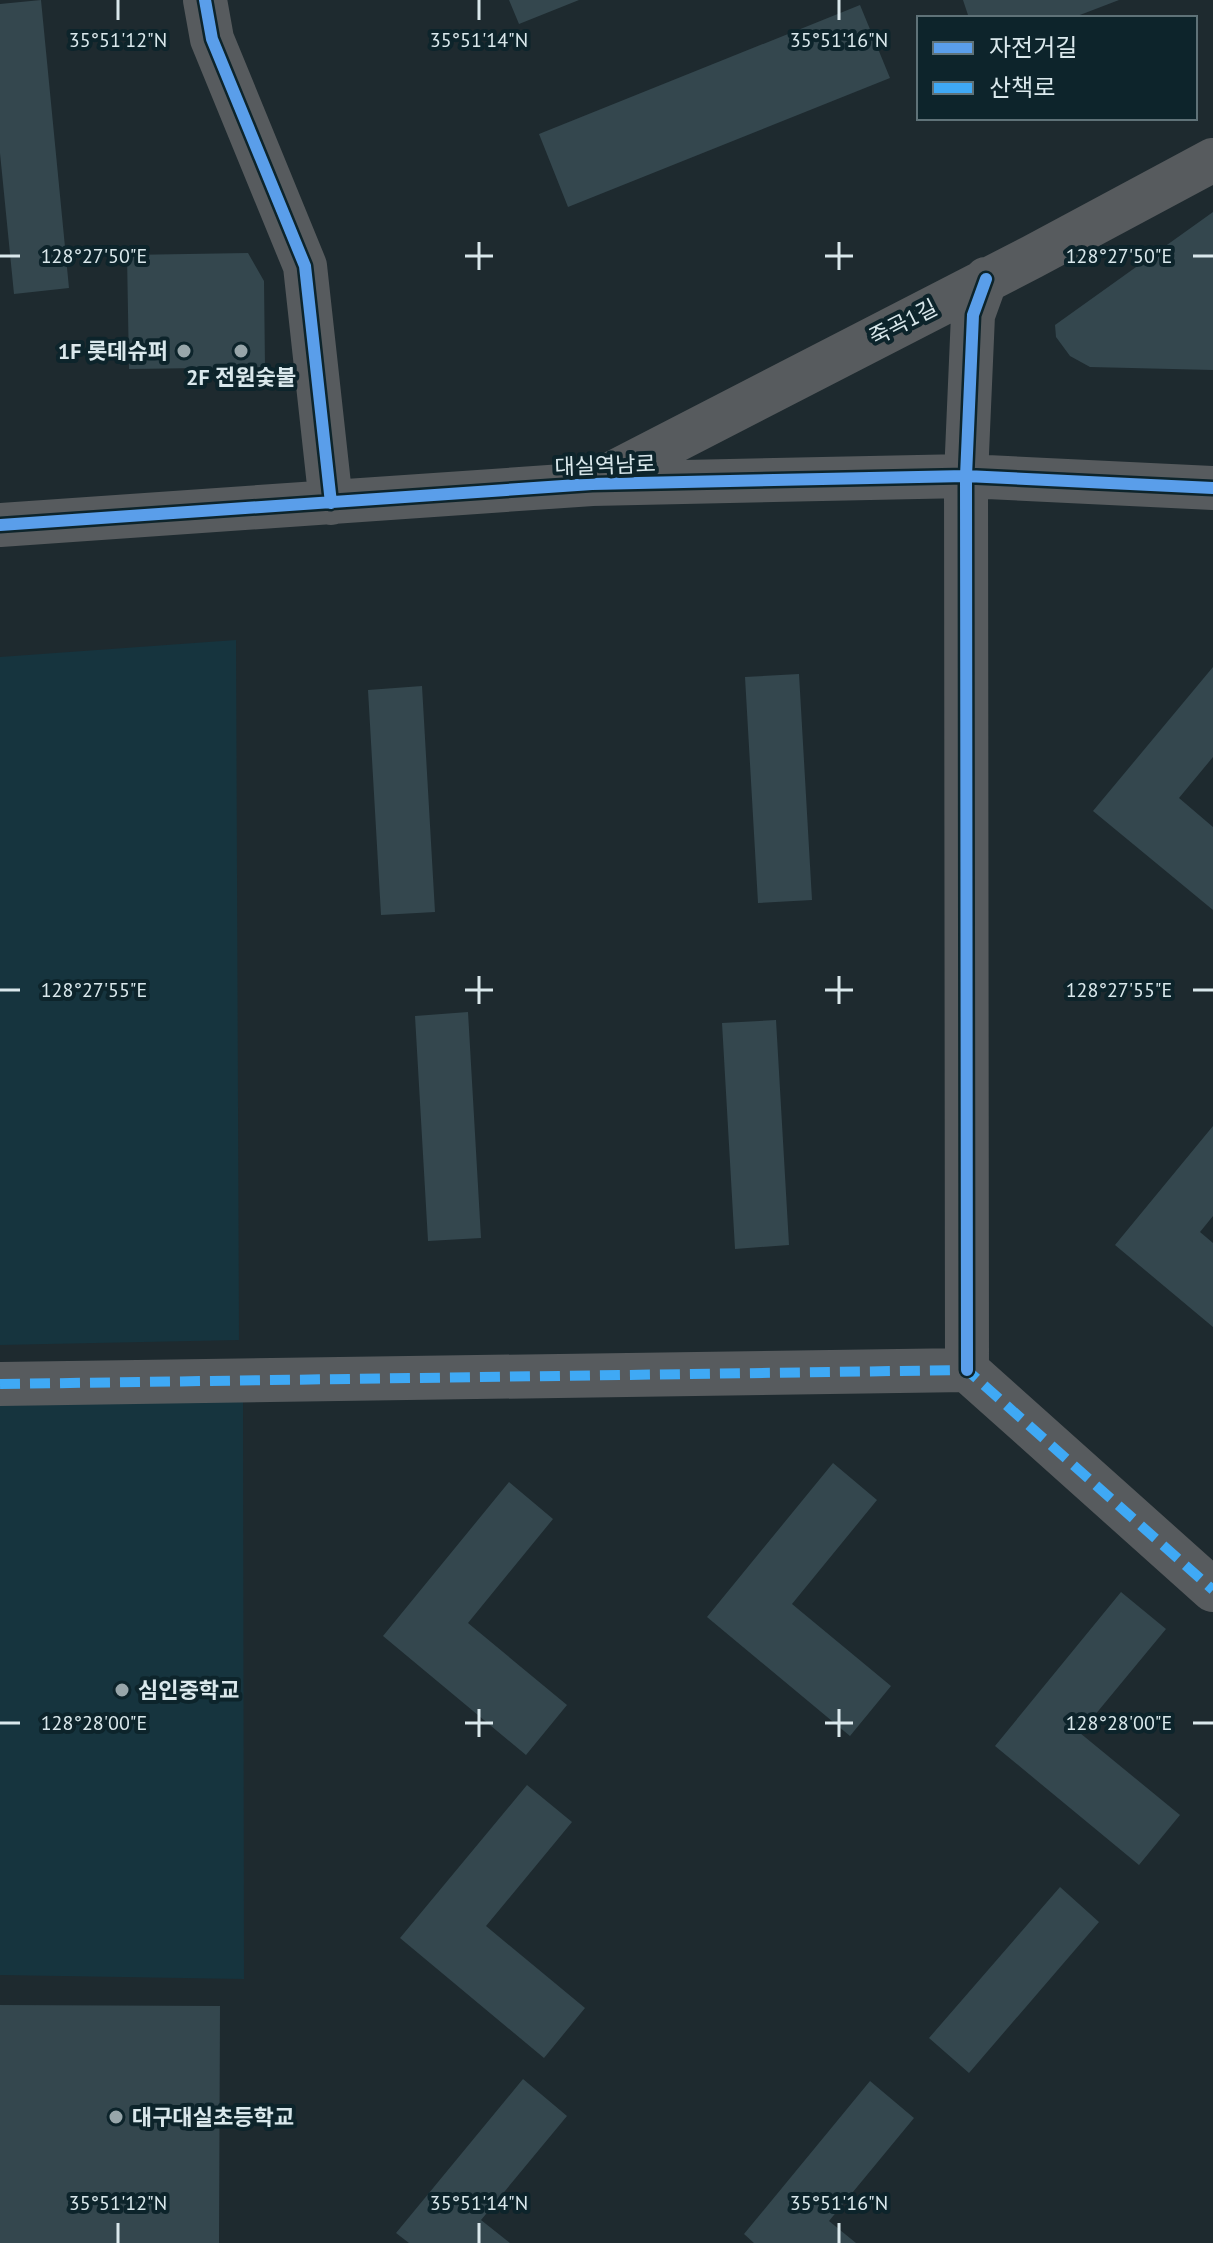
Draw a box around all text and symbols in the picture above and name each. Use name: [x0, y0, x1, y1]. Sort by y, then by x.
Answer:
legend: [917, 16, 1197, 120]
text: 35°51'12"N: [69, 27, 167, 53]
text: 35°51'14"N: [430, 27, 528, 53]
text: 35°51'16"N: [790, 27, 888, 53]
text: 자전거길: [989, 32, 1077, 63]
text: 산책로: [989, 72, 1055, 103]
text: 128°27'50"E: [41, 243, 147, 269]
text: 128°27'50"E: [1066, 243, 1172, 269]
street label: 죽곡1길: [864, 293, 942, 351]
place label: 1F 롯데슈퍼: [58, 337, 168, 365]
marker: 1F 롯데슈퍼: [175, 342, 193, 360]
marker: 2F 전원숯불: [232, 342, 250, 360]
place label: 2F 전원숯불: [186, 363, 296, 391]
street label: 대실역남로: [554, 449, 656, 481]
text: 128°27'55"E: [41, 977, 147, 1003]
text: 128°27'55"E: [1066, 977, 1172, 1003]
place label: 심인중학교: [138, 1676, 239, 1704]
marker: 심인중학교: [113, 1681, 131, 1699]
text: 128°28'00"E: [41, 1710, 147, 1736]
text: 128°28'00"E: [1066, 1710, 1172, 1736]
place label: 대구대실초등학교: [132, 2103, 294, 2131]
marker: 대구대실초등학교: [107, 2108, 125, 2126]
text: 35°51'12"N: [69, 2190, 167, 2216]
text: 35°51'14"N: [430, 2190, 528, 2216]
text: 35°51'16"N: [790, 2190, 888, 2216]

